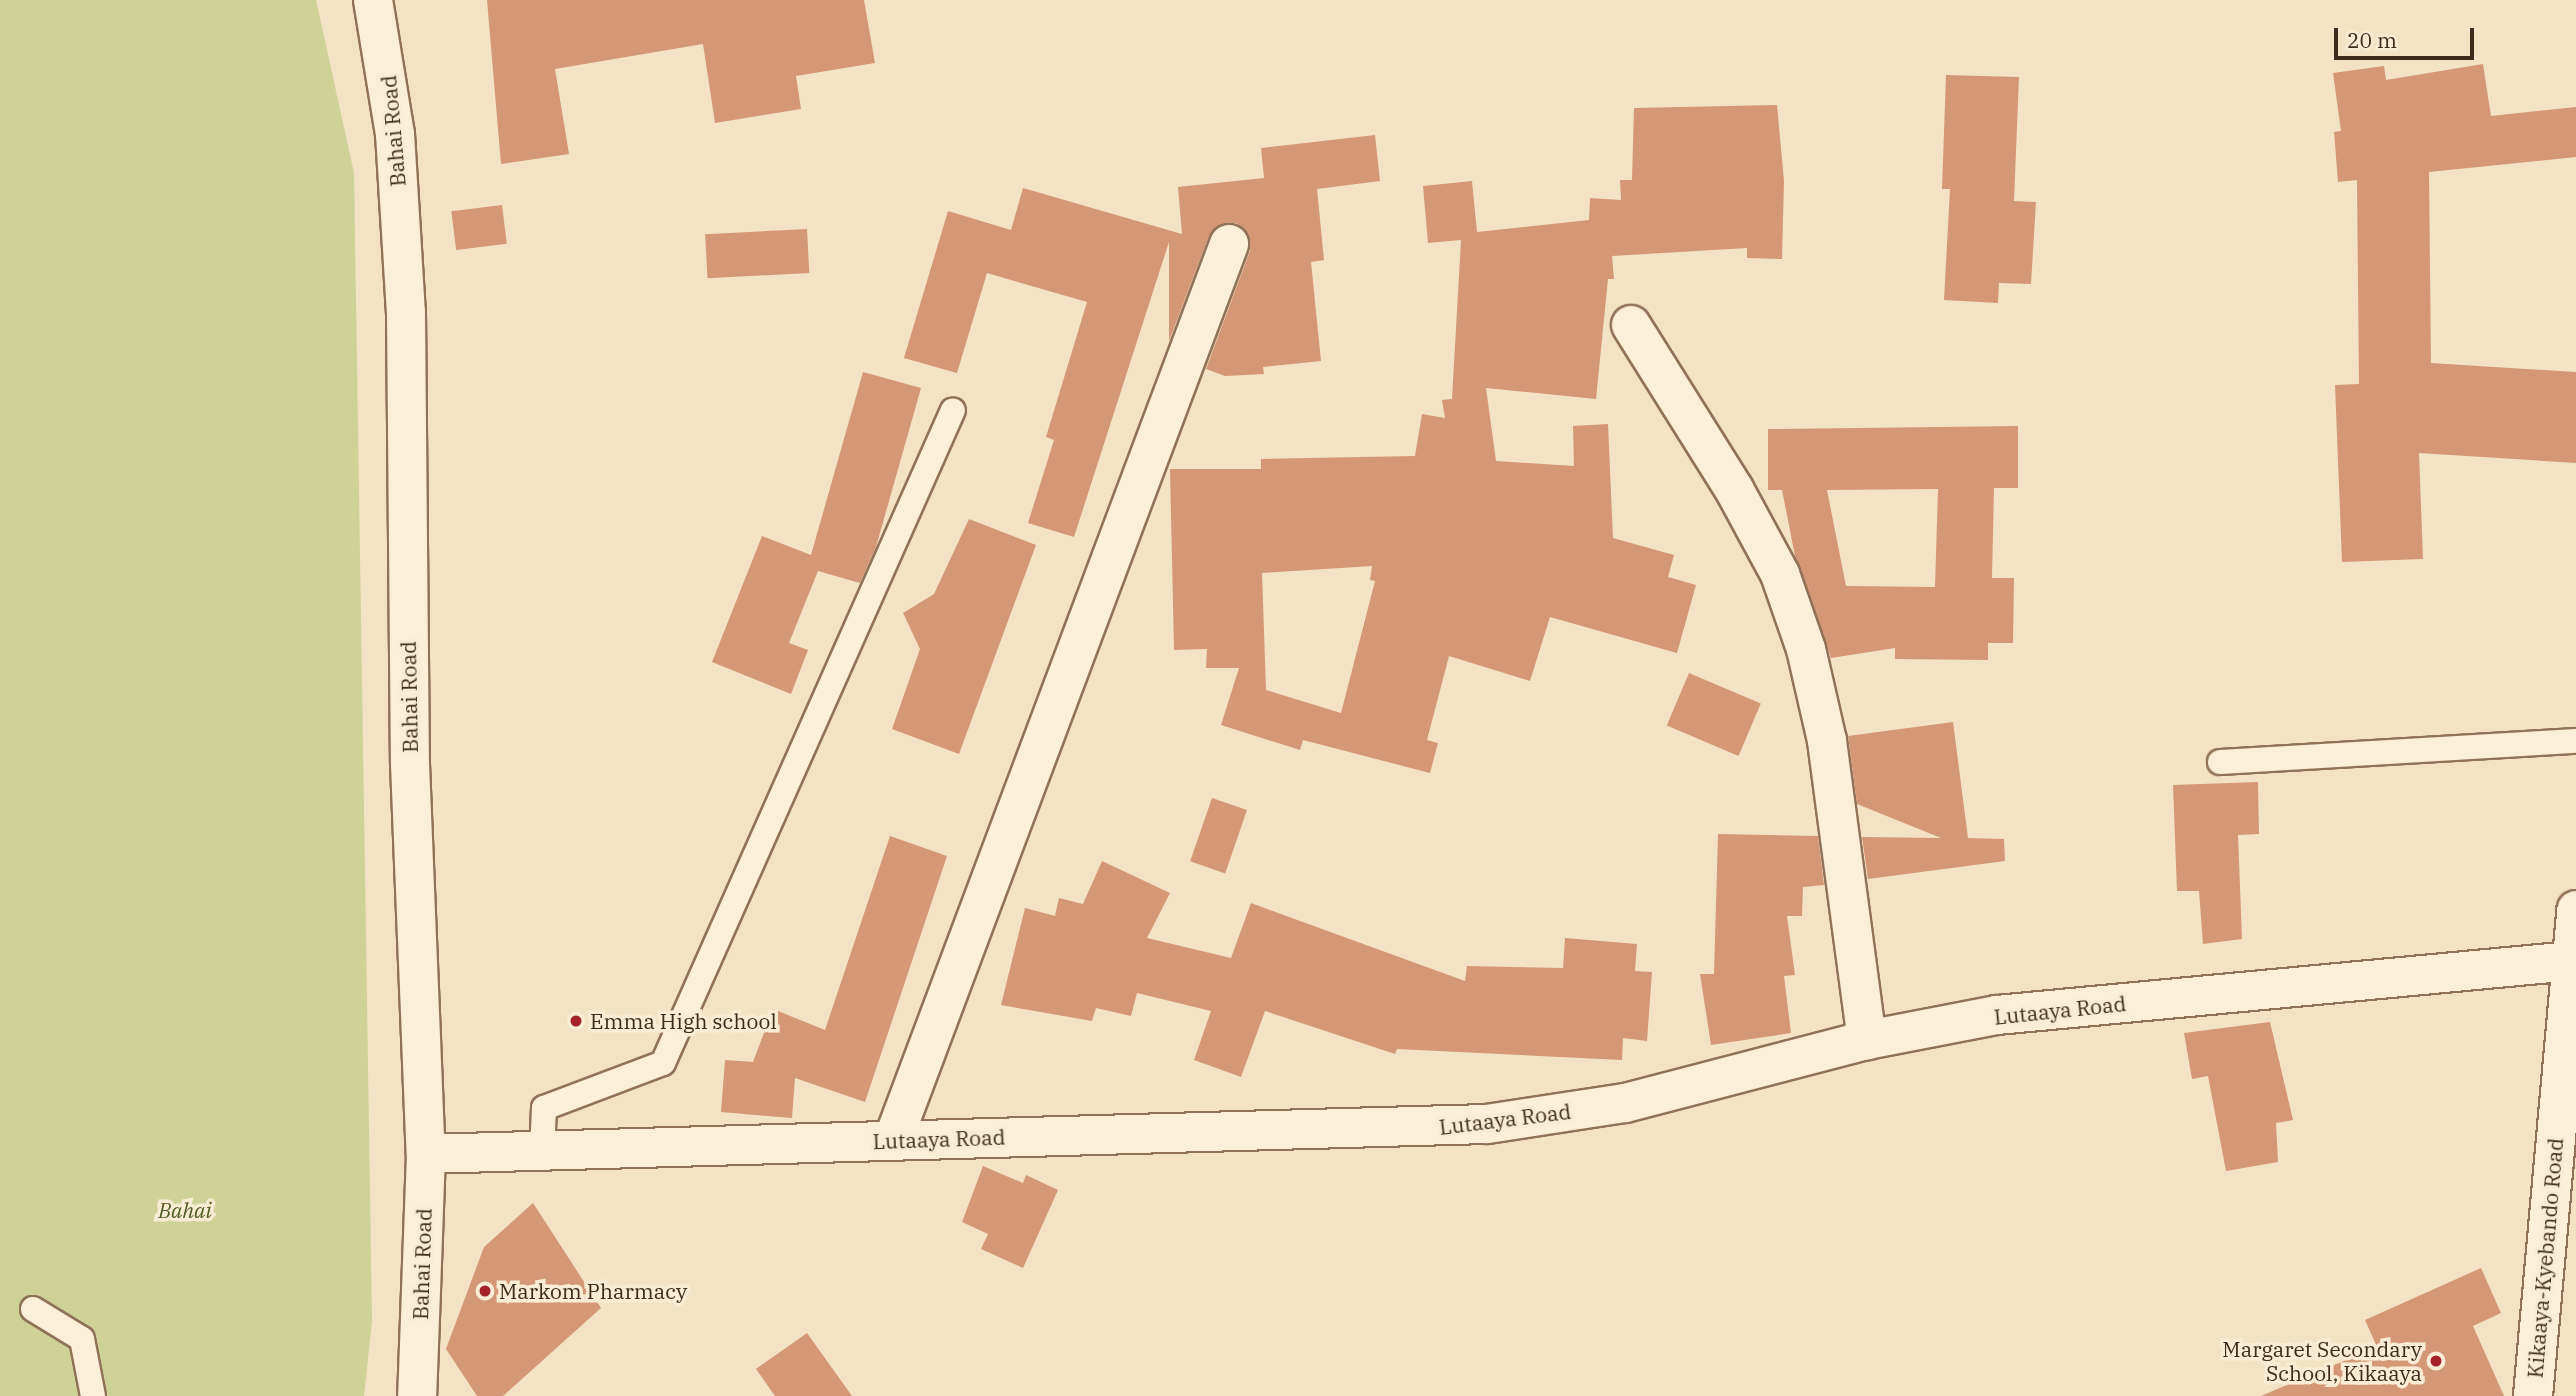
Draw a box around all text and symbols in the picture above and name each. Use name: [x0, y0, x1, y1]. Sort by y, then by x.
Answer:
scale bar: [2338, 14, 2478, 58]
text: 20 m: [2347, 26, 2397, 54]
street label: Bahai Road: [376, 74, 410, 188]
street label: Bahai Road: [395, 641, 423, 753]
street label: Lutaaya Road: [1993, 991, 2127, 1029]
place label: Emma High school: [590, 1008, 777, 1034]
marker: Emma High school: [568, 1013, 584, 1029]
street label: Lutaaya Road: [1438, 1098, 1572, 1140]
street label: Lutaaya Road: [872, 1124, 1006, 1154]
street label: Kikaaya-Kyebando Road: [2522, 1137, 2568, 1379]
park label: Bahai: [158, 1197, 212, 1223]
street label: Bahai Road: [407, 1208, 437, 1320]
place label: Markom Pharmacy: [499, 1278, 687, 1304]
marker: Markom Pharmacy: [477, 1283, 493, 1299]
place label: Margaret Secondary School, Kikaaya: [2222, 1336, 2422, 1386]
marker: Margaret Secondary School, Kikaaya: [2428, 1353, 2444, 1369]

